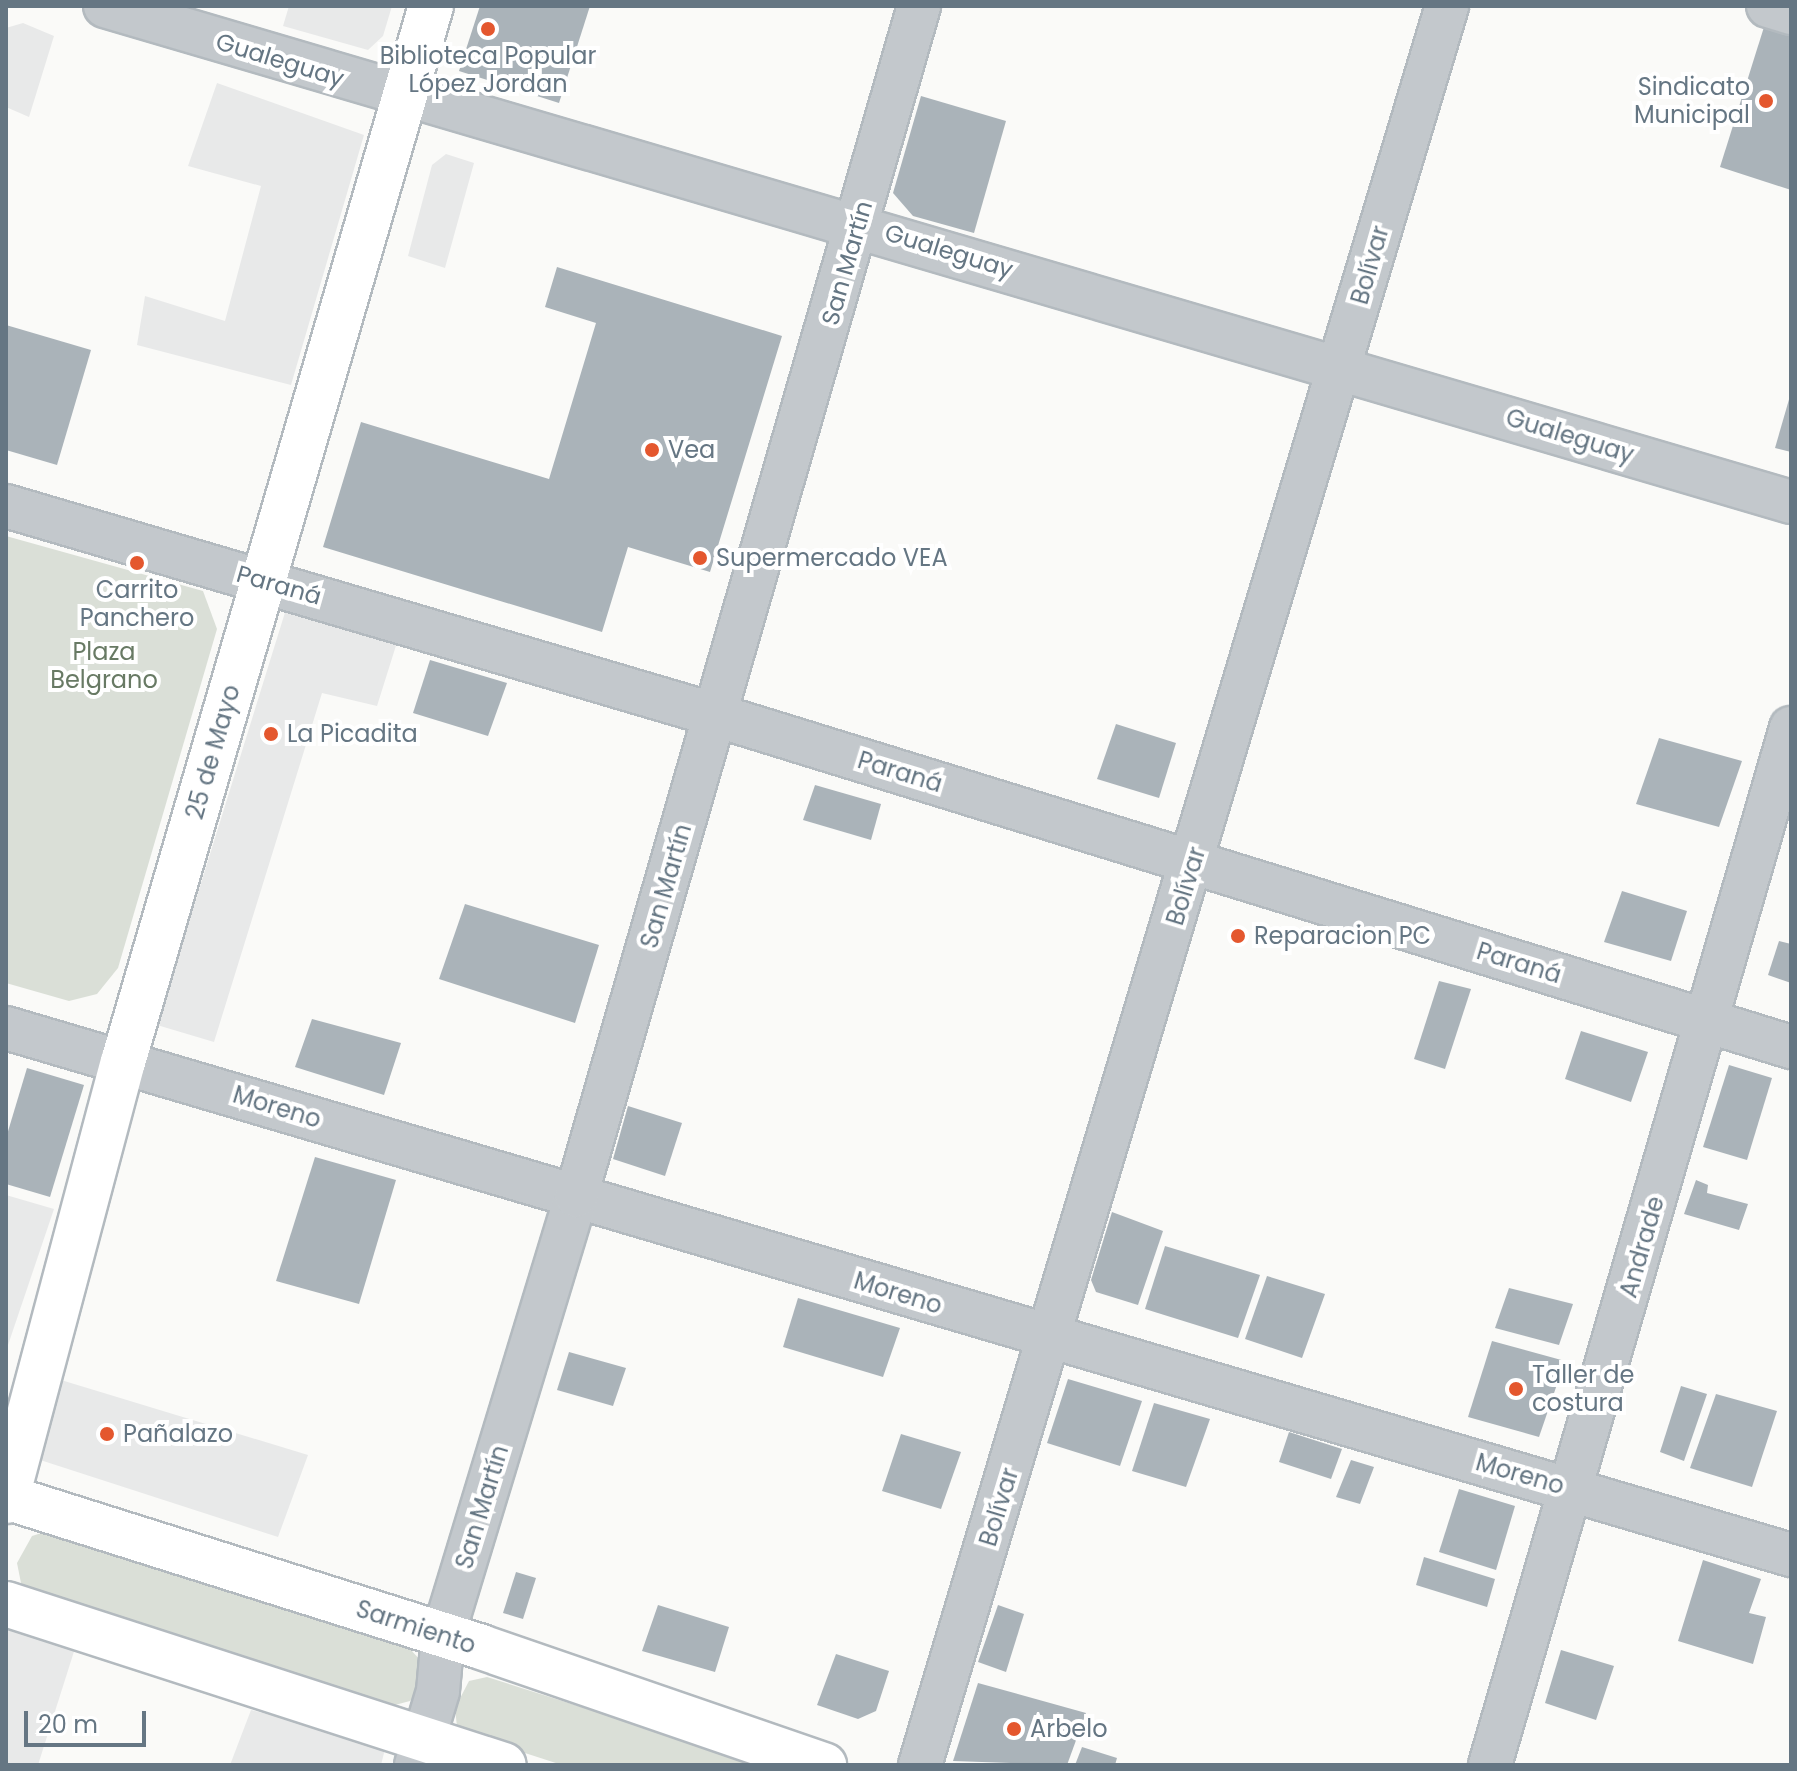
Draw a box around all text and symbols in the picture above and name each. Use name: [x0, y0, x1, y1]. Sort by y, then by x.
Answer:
marker: Biblioteca Popular López Jordan: [479, 20, 497, 38]
street label: Gualeguay: [213, 27, 347, 93]
place label: Biblioteca Popular López Jordan: [380, 42, 596, 98]
place label: Sindicato Municipal: [1634, 73, 1750, 129]
marker: Sindicato Municipal: [1757, 92, 1775, 110]
street label: San Martín: [816, 198, 878, 328]
street label: Gualeguay: [882, 218, 1016, 284]
street label: Bolívar: [1345, 222, 1395, 308]
street label: Gualeguay: [1503, 403, 1637, 469]
place label: Vea: [668, 436, 715, 464]
marker: Vea: [643, 441, 661, 459]
place label: Supermercado VEA: [716, 544, 948, 572]
marker: Supermercado VEA: [691, 549, 709, 567]
marker: Carrito Panchero: [128, 554, 146, 572]
street label: Paraná: [233, 559, 325, 611]
place label: Carrito Panchero: [80, 576, 194, 632]
park label: Plaza Belgrano: [50, 638, 158, 694]
street label: 25 de Mayo: [180, 681, 246, 823]
place label: La Picadita: [287, 720, 418, 748]
marker: La Picadita: [262, 725, 280, 743]
street label: Paraná: [854, 746, 946, 798]
street label: San Martín: [635, 821, 697, 951]
street label: Bolívar: [1160, 843, 1212, 929]
place label: Reparacion PC: [1254, 922, 1431, 950]
marker: Reparacion PC: [1229, 927, 1247, 945]
street label: Paraná: [1473, 937, 1565, 989]
street label: Moreno: [229, 1080, 325, 1134]
street label: Andrade: [1614, 1193, 1670, 1301]
street label: Moreno: [850, 1266, 946, 1320]
place label: Taller de costura: [1532, 1361, 1634, 1417]
marker: Taller de costura: [1507, 1380, 1525, 1398]
place label: Pañalazo: [123, 1420, 233, 1448]
marker: Pañalazo: [98, 1425, 116, 1443]
street label: San Martín: [450, 1442, 514, 1572]
street label: Moreno: [1472, 1448, 1568, 1500]
street label: Bolívar: [973, 1464, 1025, 1550]
street label: Sarmiento: [352, 1594, 480, 1660]
scale bar: [28, 1695, 150, 1745]
text: 20 m: [38, 1708, 98, 1741]
place label: Arbelo: [1030, 1715, 1107, 1743]
marker: Arbelo: [1005, 1720, 1023, 1738]

